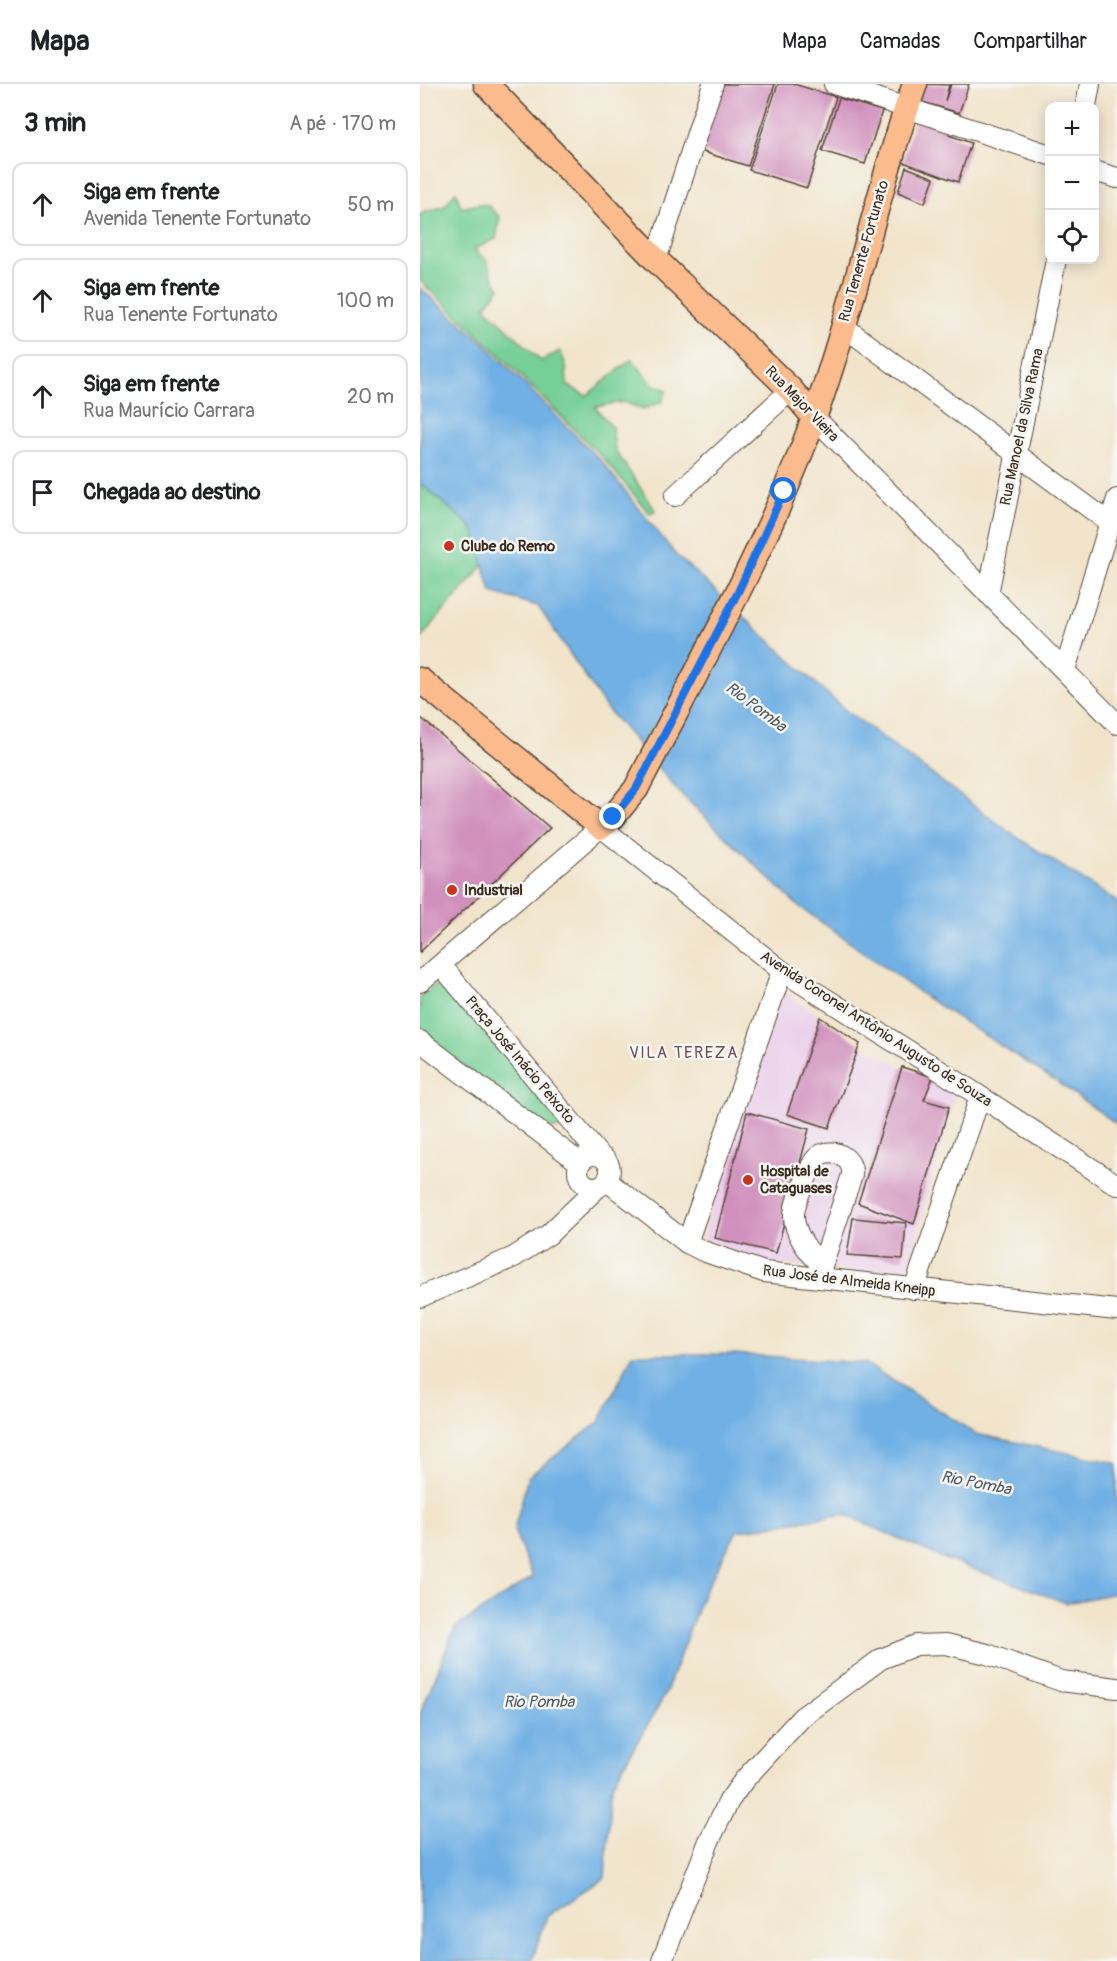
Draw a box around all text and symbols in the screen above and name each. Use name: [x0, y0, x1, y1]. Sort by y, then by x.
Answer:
text: Mapa: [30, 24, 89, 59]
text: Mapa: [782, 28, 827, 55]
text: Camadas: [860, 28, 940, 55]
text: Compartilhar: [973, 28, 1087, 55]
map controls: [1045, 102, 1099, 264]
button: +: [1045, 102, 1099, 156]
text: 3 min: [24, 107, 86, 139]
text: A pé · 170 m: [289, 111, 396, 136]
button: −: [1045, 156, 1099, 210]
text: Siga em frente: [83, 178, 219, 206]
street label: Rua Tenente Fortunato: [835, 178, 893, 324]
icon: ahead: [26, 188, 59, 221]
text: 50 m: [347, 192, 394, 217]
text: Avenida Tenente Fortunato: [83, 206, 311, 231]
button: locate: [1045, 210, 1099, 264]
text: Siga em frente: [83, 274, 219, 302]
icon: ahead: [26, 284, 59, 317]
text: 100 m: [337, 288, 394, 313]
text: Rua Tenente Fortunato: [83, 302, 278, 327]
street label: Rua Manoel da Silva Rama: [996, 347, 1048, 507]
street label: Rua Major Vieira: [761, 362, 843, 446]
text: Siga em frente: [83, 370, 219, 398]
icon: ahead: [26, 380, 59, 413]
text: 20 m: [347, 384, 394, 409]
text: Rua Maurício Carrara: [83, 398, 255, 423]
icon: arrive: [26, 476, 59, 509]
route start: [770, 477, 796, 503]
text: Chegada ao destino: [83, 478, 261, 506]
place label: Clube do Remo: [461, 537, 555, 556]
marker: Clube do Remo: [442, 539, 456, 553]
water label: Rio Pomba: [722, 678, 791, 737]
route end: [599, 803, 625, 829]
place label: Industrial: [464, 881, 523, 900]
marker: Industrial: [445, 883, 459, 897]
street label: Avenida Coronel Antônio Augusto de Souza: [757, 947, 995, 1111]
street label: Praça José Inácio Peixoto: [461, 992, 579, 1128]
district label: VILA TEREZA: [629, 1043, 739, 1063]
place label: Hospital de Cataguases: [760, 1162, 832, 1198]
marker: Hospital de Cataguases: [741, 1173, 755, 1187]
street label: Rua José de Almeida Kneipp: [762, 1261, 936, 1301]
water label: Rio Pomba: [939, 1466, 1014, 1500]
water label: Rio Pomba: [504, 1692, 576, 1712]

